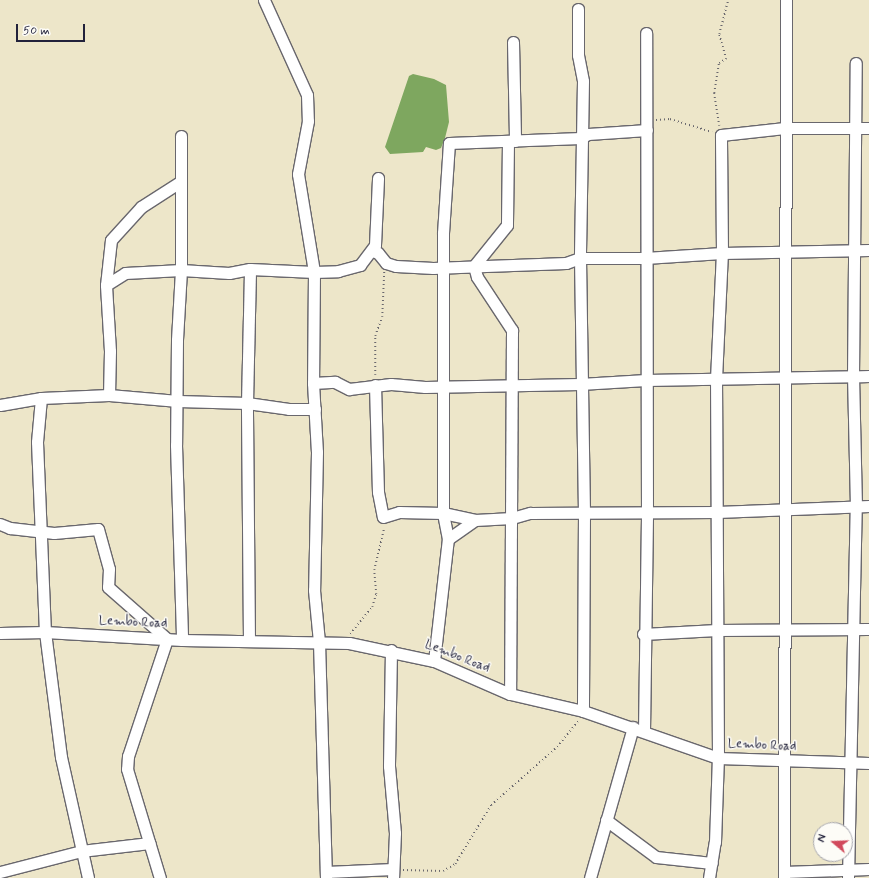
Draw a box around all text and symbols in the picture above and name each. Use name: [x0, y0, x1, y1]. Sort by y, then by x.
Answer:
scale bar: [18, 16, 87, 42]
text: 50 m: [23, 23, 50, 39]
street label: Lembo Road: [98, 613, 168, 633]
street label: Lembo Road: [422, 637, 492, 677]
street label: Lembo Road: [727, 736, 797, 756]
north arrow: [813, 822, 853, 862]
text: N: [815, 833, 830, 844]

